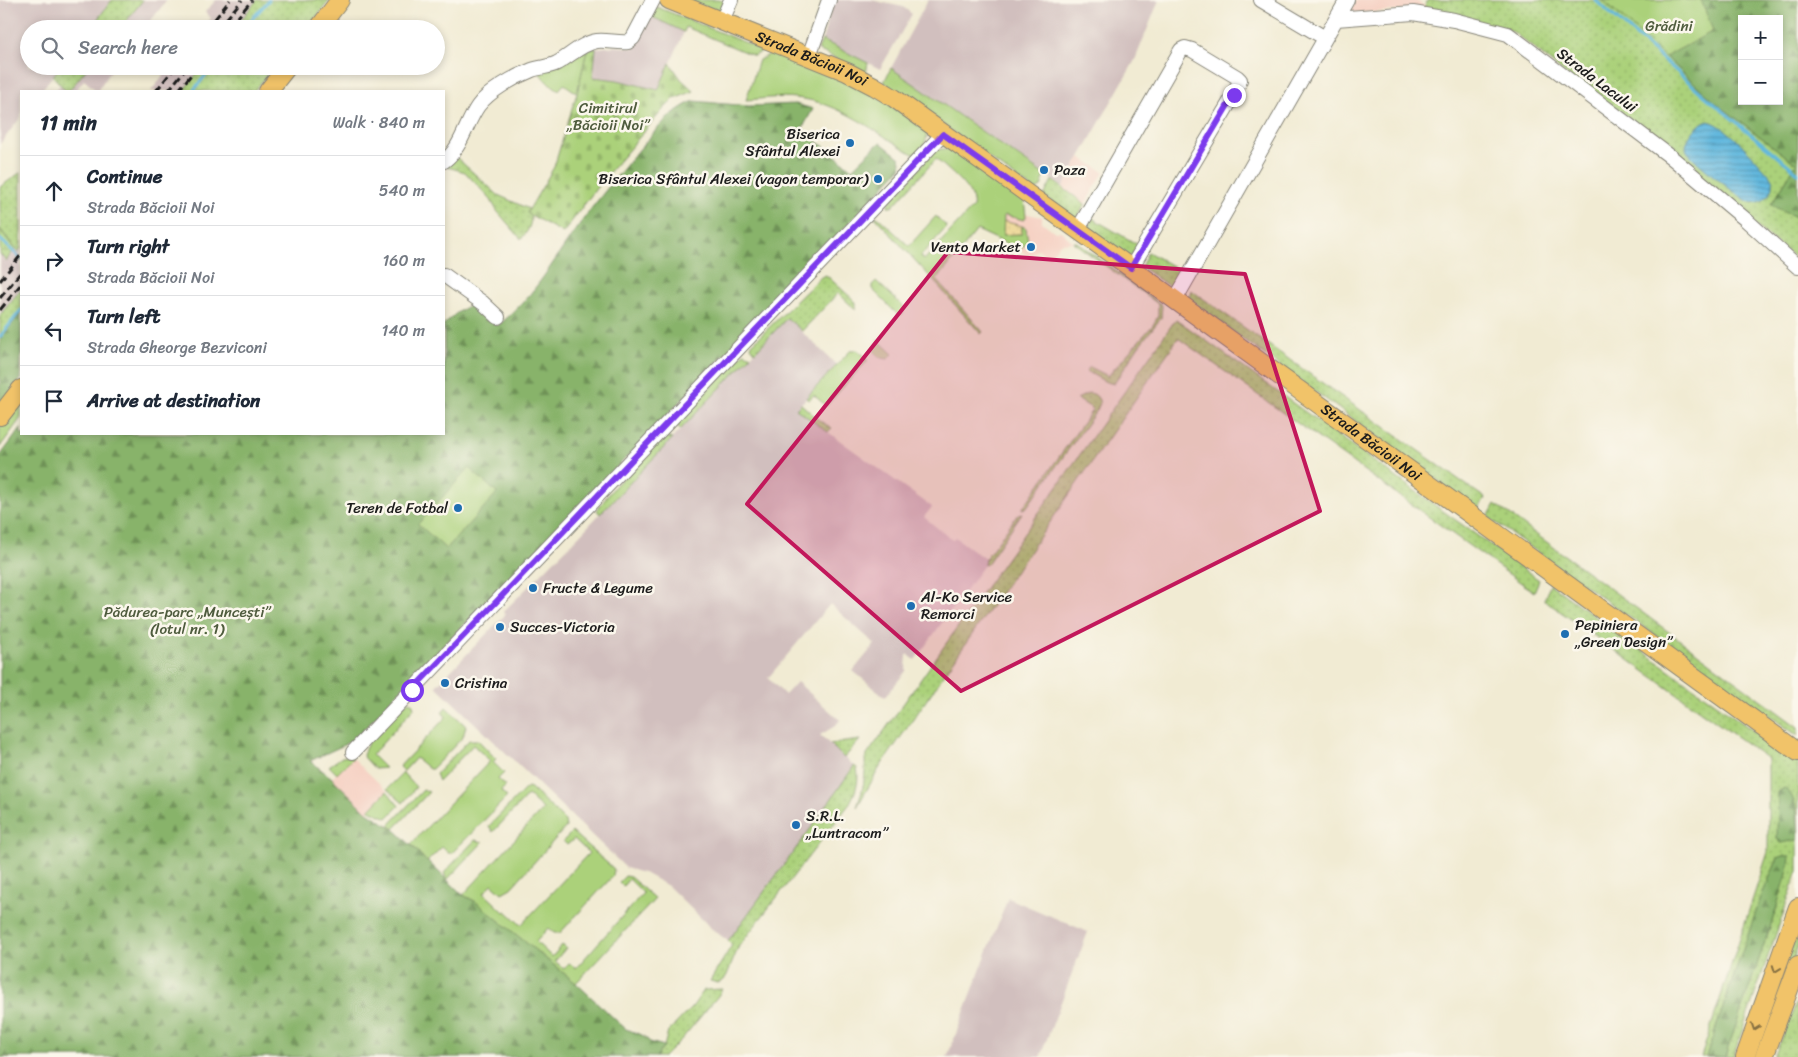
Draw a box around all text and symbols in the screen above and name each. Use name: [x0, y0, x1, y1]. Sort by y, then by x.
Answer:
park label: Grădini: [1645, 13, 1694, 39]
map controls: [1738, 15, 1783, 105]
button: +: [1738, 15, 1783, 60]
search box: [20, 20, 445, 75]
street label: Strada Băcioii Noi: [751, 23, 873, 94]
text: Search here: [78, 31, 178, 64]
icon: search: [38, 34, 66, 62]
street label: Strada Lacului: [1551, 41, 1644, 120]
button: −: [1738, 60, 1783, 105]
route end: [1223, 84, 1246, 107]
park label: Cimitirul „Băcioii Noi”: [566, 95, 651, 138]
text: 11 min: [40, 104, 97, 142]
text: Walk · 840 m: [333, 108, 425, 137]
place label: Biserica Sfântul Alexei: [745, 121, 841, 164]
marker: Biserica Sfântul Alexei: [844, 137, 856, 149]
place label: Paza: [1054, 157, 1086, 183]
text: Continue: [87, 160, 163, 193]
marker: Paza: [1038, 164, 1050, 176]
place label: Biserica Sfântul Alexei (vagon temporar): [599, 166, 869, 192]
marker: Biserica Sfântul Alexei (vagon temporar): [872, 173, 884, 185]
text: 540 m: [379, 176, 425, 205]
icon: ahead: [40, 177, 68, 205]
text: Strada Băcioii Noi: [87, 193, 215, 222]
text: Turn right: [87, 230, 169, 263]
place label: Vento Market: [931, 234, 1021, 260]
marker: Vento Market: [1025, 241, 1037, 253]
text: 160 m: [382, 246, 425, 275]
icon: right: [40, 247, 68, 275]
text: Strada Băcioii Noi: [87, 263, 215, 292]
text: Turn left: [87, 300, 160, 333]
text: 140 m: [382, 316, 425, 345]
icon: left: [40, 317, 68, 345]
text: Strada Gheorge Bezviconi: [87, 333, 267, 362]
text: Arrive at destination: [87, 384, 260, 417]
icon: arrive: [40, 387, 68, 415]
street label: Strada Băcioii Noi: [1315, 397, 1428, 488]
place label: Teren de Fotbal: [346, 495, 449, 521]
marker: Teren de Fotbal: [452, 502, 464, 514]
place label: Fructe & Legume: [543, 575, 653, 601]
marker: Fructe & Legume: [527, 582, 539, 594]
place label: Al-Ko Service Remorci: [920, 584, 1013, 627]
park label: Pădurea-parc „Muncești” (lotul nr. 1): [104, 599, 272, 642]
marker: Al-Ko Service Remorci: [905, 600, 917, 612]
place label: Pepiniera „Green Design”: [1574, 612, 1674, 655]
place label: Succes-Victoria: [510, 614, 615, 640]
marker: Succes-Victoria: [494, 621, 506, 633]
marker: Pepiniera „Green Design”: [1559, 628, 1571, 640]
place label: Cristina: [455, 670, 508, 696]
marker: Cristina: [439, 677, 451, 689]
route start: [401, 679, 424, 702]
place label: S.R.L. „Luntracom”: [805, 803, 890, 846]
marker: S.R.L. „Luntracom”: [790, 819, 802, 831]
one-way arrow: [1772, 964, 1782, 972]
one-way arrow: [1751, 1023, 1761, 1031]

